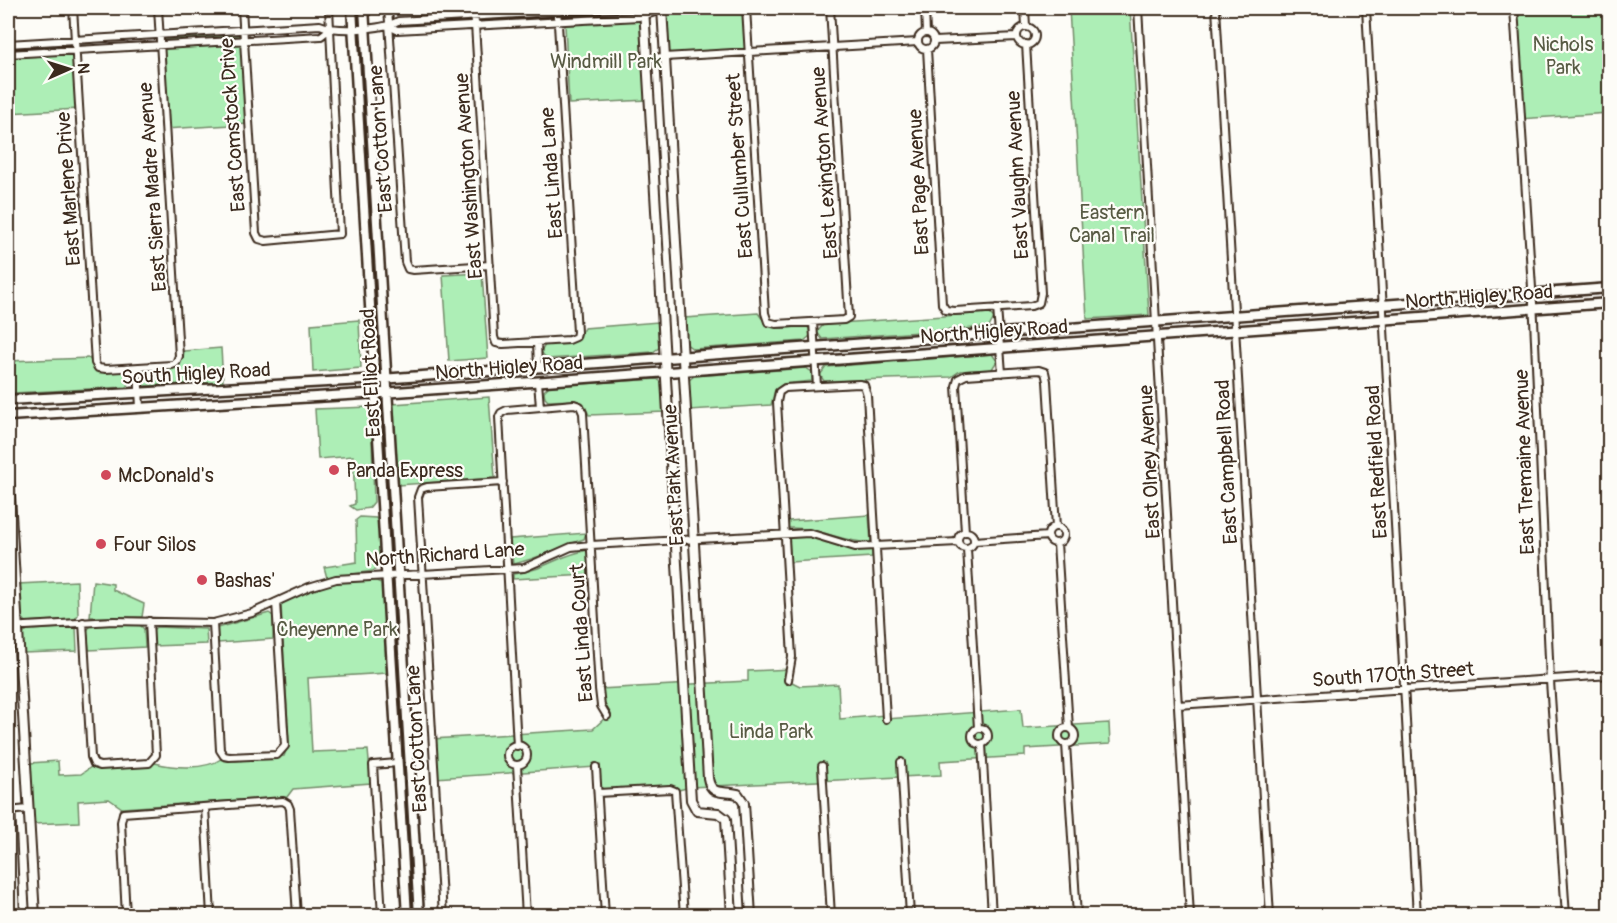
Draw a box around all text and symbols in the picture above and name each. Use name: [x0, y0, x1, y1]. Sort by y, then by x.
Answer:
park label: Nichols Park: [1532, 32, 1594, 80]
street label: East Comstock Drive: [214, 37, 251, 213]
north arrow: [39, 39, 99, 99]
park label: Windmill Park: [550, 49, 663, 74]
text: N: [73, 62, 93, 74]
street label: East Cotton Lane: [363, 64, 398, 213]
street label: East Lexington Avenue: [805, 66, 844, 260]
street label: East Washington Avenue: [449, 72, 488, 280]
street label: East Cullumber Street: [720, 72, 758, 259]
street label: East Sierra Madre Avenue: [133, 81, 172, 293]
street label: East Vaughn Avenue: [1001, 90, 1034, 260]
street label: East Linda Lane: [534, 106, 569, 239]
street label: East Page Avenue: [902, 108, 935, 256]
street label: East Marlene Drive: [51, 111, 86, 267]
park label: Eastern Canal Trail: [1069, 200, 1155, 248]
street label: North Higley Road: [1404, 279, 1554, 314]
street label: East Elliot Road: [355, 308, 386, 438]
street label: North Higley Road: [919, 314, 1069, 349]
street label: North Higley Road: [434, 350, 584, 385]
street label: South Higley Road: [121, 357, 271, 390]
street label: East Tremaine Avenue: [1509, 369, 1540, 555]
street label: East Campbell Road: [1210, 379, 1243, 545]
street label: East Olney Avenue: [1133, 384, 1166, 540]
street label: East Redfield Road: [1360, 384, 1393, 540]
street label: East Park Avenue: [657, 403, 690, 546]
place label: Panda Express: [346, 458, 463, 483]
place label: McDonald's: [118, 463, 214, 488]
marker: Panda Express: [327, 463, 341, 477]
marker: McDonald's: [99, 468, 113, 482]
place label: Four Silos: [113, 532, 196, 557]
street label: North Richard Lane: [365, 536, 525, 573]
marker: Four Silos: [94, 537, 108, 551]
street label: East Linda Court: [564, 562, 599, 703]
place label: Bashas': [214, 568, 275, 593]
marker: Bashas': [195, 573, 209, 587]
park label: Cheyenne Park: [276, 617, 398, 642]
street label: South 170th Street: [1311, 656, 1476, 693]
street label: East Cotton Lane: [400, 664, 433, 813]
park label: Linda Park: [729, 719, 814, 744]

